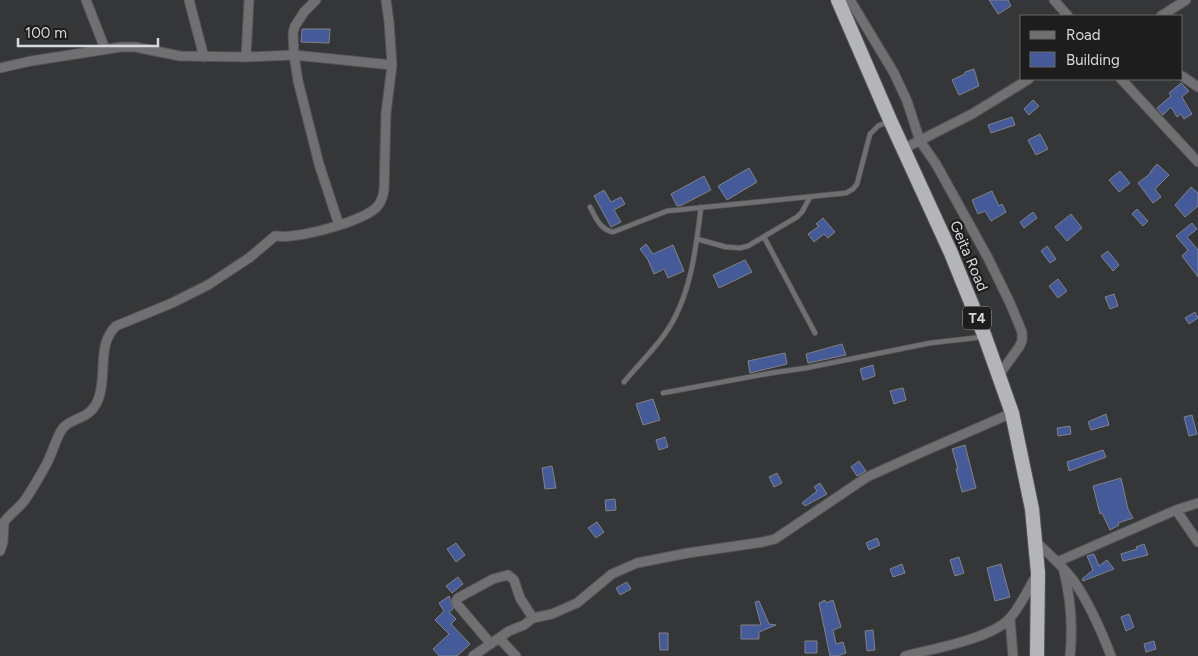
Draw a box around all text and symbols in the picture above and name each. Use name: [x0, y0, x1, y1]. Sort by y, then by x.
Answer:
scale bar: [18, 15, 158, 47]
legend: [1020, 15, 1183, 80]
text: 100 m: [25, 24, 67, 42]
text: Road: [1066, 26, 1101, 44]
text: Building: [1066, 51, 1120, 69]
street label: Geita Road: [946, 218, 992, 294]
road number: T4: [963, 306, 991, 330]

